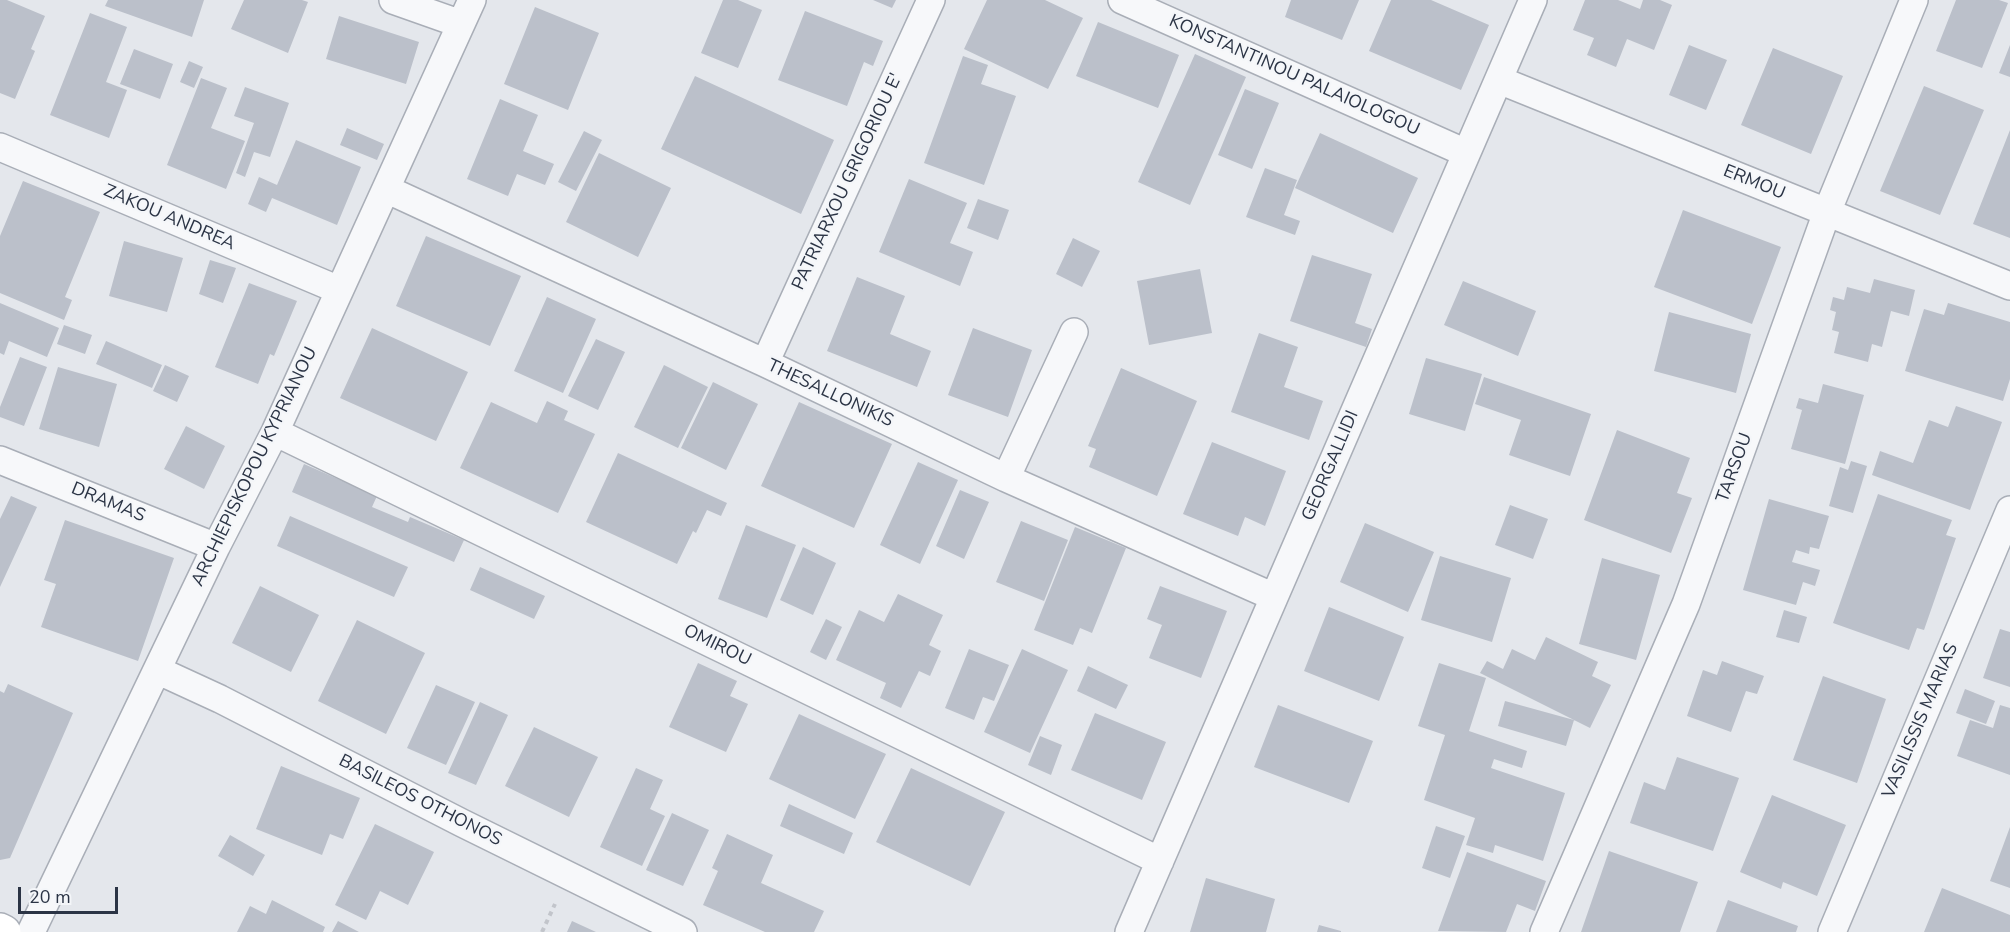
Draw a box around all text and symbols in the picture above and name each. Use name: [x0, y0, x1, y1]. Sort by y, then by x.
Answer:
street label: KONSTANTINOU PALAIOLOGOU: [1165, 11, 1423, 141]
street label: PATRIARXOU GRIGORIOU E': [788, 70, 908, 294]
street label: ERMOU: [1720, 161, 1788, 205]
street label: ZAKOU ANDREA: [100, 181, 238, 255]
street label: ARCHIEPISKOPOU KYPRIANOU: [188, 344, 322, 590]
street label: THESALLONIKIS: [764, 355, 896, 433]
street label: GEORGALLIDI: [1298, 408, 1364, 524]
street label: TARSOU: [1712, 430, 1758, 506]
street label: DRAMAS: [68, 478, 148, 528]
street label: OMIROU: [680, 620, 754, 672]
street label: VASILISSIS MARIAS: [1879, 640, 1963, 802]
street label: BASILEOS OTHONOS: [335, 751, 505, 851]
scale bar: [21, 875, 122, 913]
text: 20 m: [29, 885, 71, 909]

